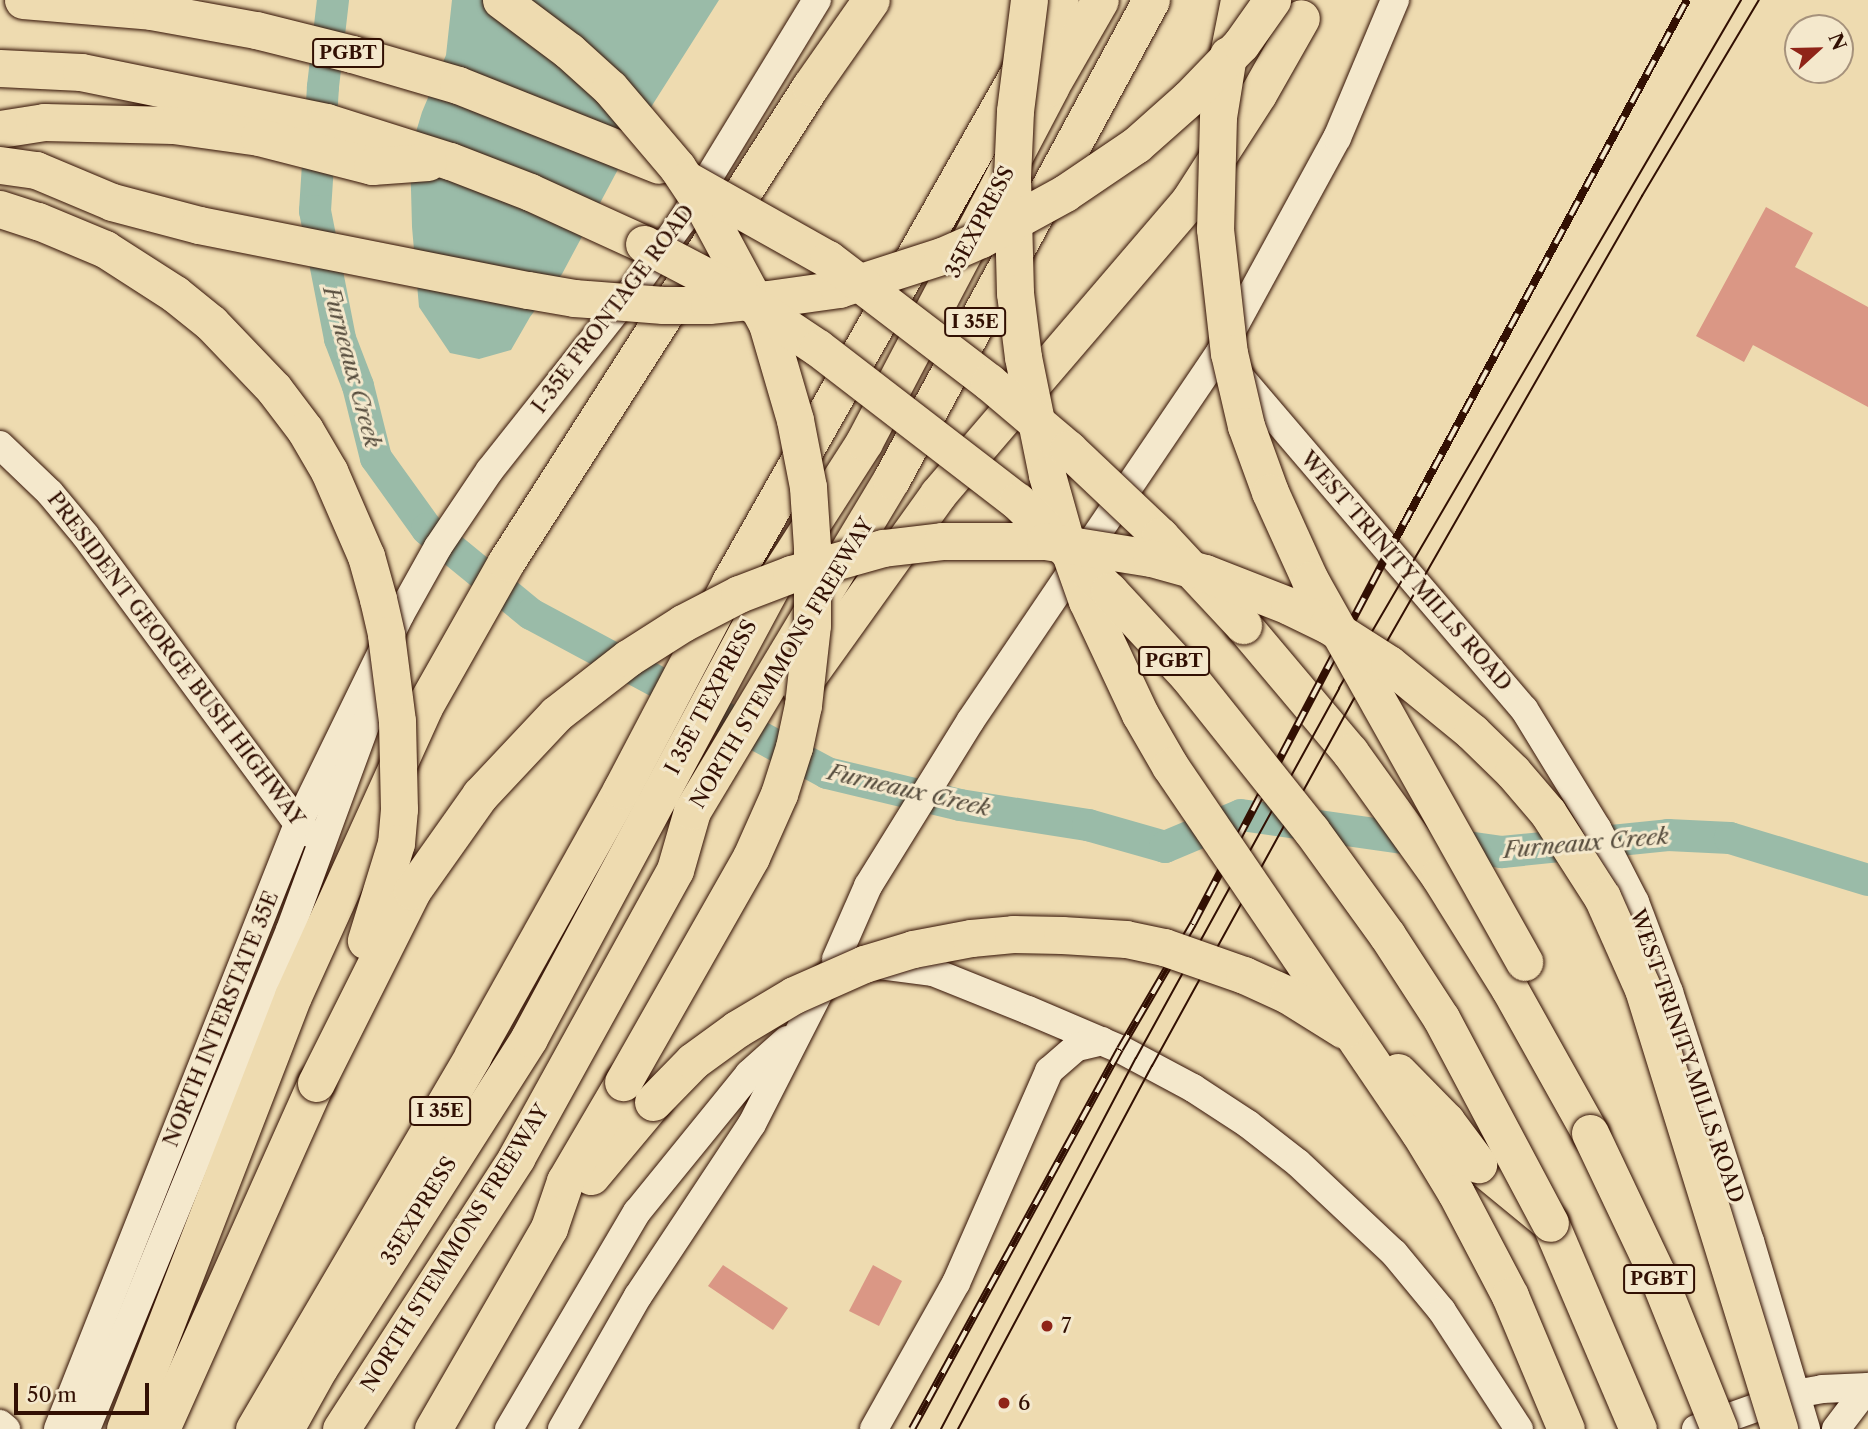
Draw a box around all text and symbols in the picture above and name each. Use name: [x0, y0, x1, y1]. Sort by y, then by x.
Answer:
north arrow: [1784, 14, 1854, 84]
text: N: [1823, 30, 1851, 54]
road number: PGBT: [311, 38, 385, 68]
street label: 35EXPRESS: [940, 162, 1020, 282]
street label: I-35E FRONTAGE ROAD: [526, 200, 700, 418]
water label: Furneaux Creek: [317, 283, 387, 451]
road number: I 35E: [944, 306, 1006, 338]
street label: WEST TRINITY MILLS ROAD: [1294, 445, 1518, 697]
street label: PRESIDENT GEORGE BUSH HIGHWAY: [42, 487, 310, 831]
street label: NORTH STEMMONS FREEWAY: [685, 513, 879, 813]
street label: I 35E TEXPRESS: [660, 615, 762, 779]
road number: PGBT: [1137, 646, 1211, 676]
water label: Furneaux Creek: [825, 758, 993, 822]
water label: Furneaux Creek: [1502, 822, 1670, 864]
street label: NORTH INTERSTATE 35E: [158, 888, 284, 1150]
street label: WEST TRINITY MILLS ROAD: [1624, 905, 1750, 1207]
road number: I 35E: [408, 1096, 472, 1126]
street label: NORTH STEMMONS FREEWAY: [356, 1099, 554, 1397]
street label: 35EXPRESS: [376, 1152, 462, 1270]
road number: PGBT: [1622, 1264, 1696, 1294]
place label: 7: [1061, 1313, 1071, 1339]
marker: 7: [1039, 1318, 1055, 1334]
scale bar: [18, 1370, 152, 1414]
text: 50 m: [27, 1382, 77, 1407]
place label: 6: [1018, 1390, 1030, 1416]
marker: 6: [996, 1395, 1012, 1411]

